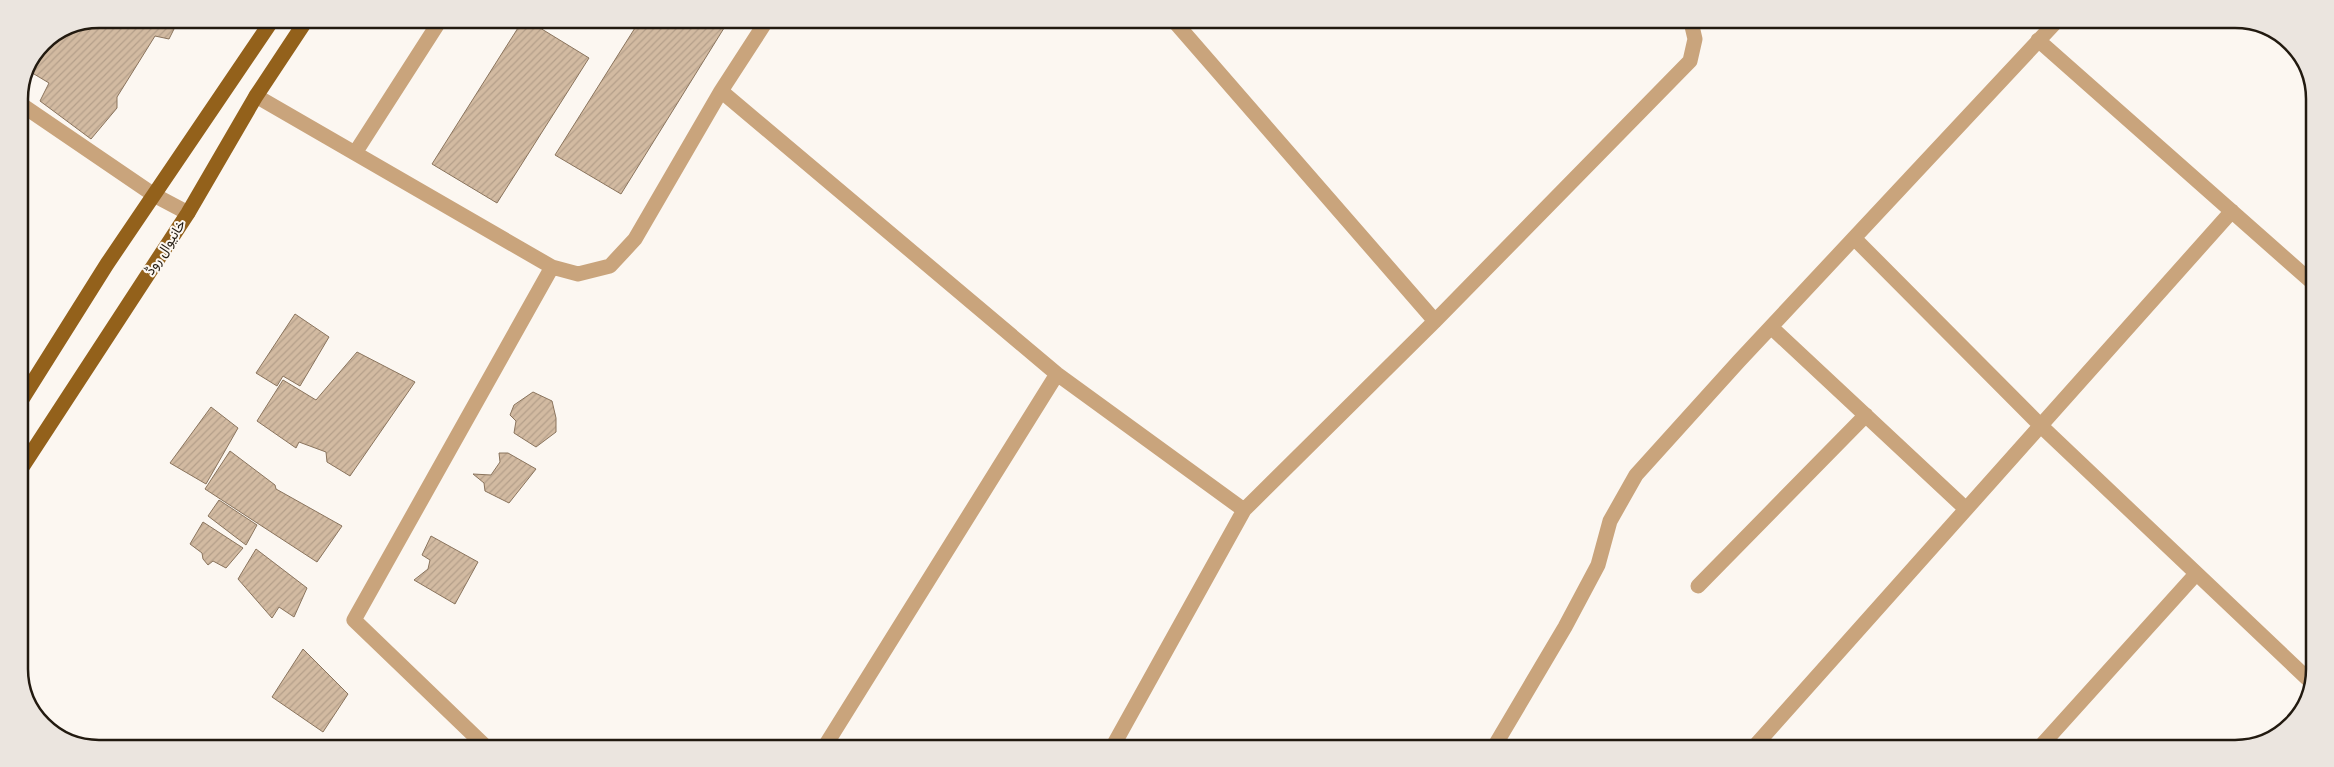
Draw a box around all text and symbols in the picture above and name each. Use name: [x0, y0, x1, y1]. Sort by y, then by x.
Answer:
street label: خانیوال روڈ: [140, 215, 190, 279]

